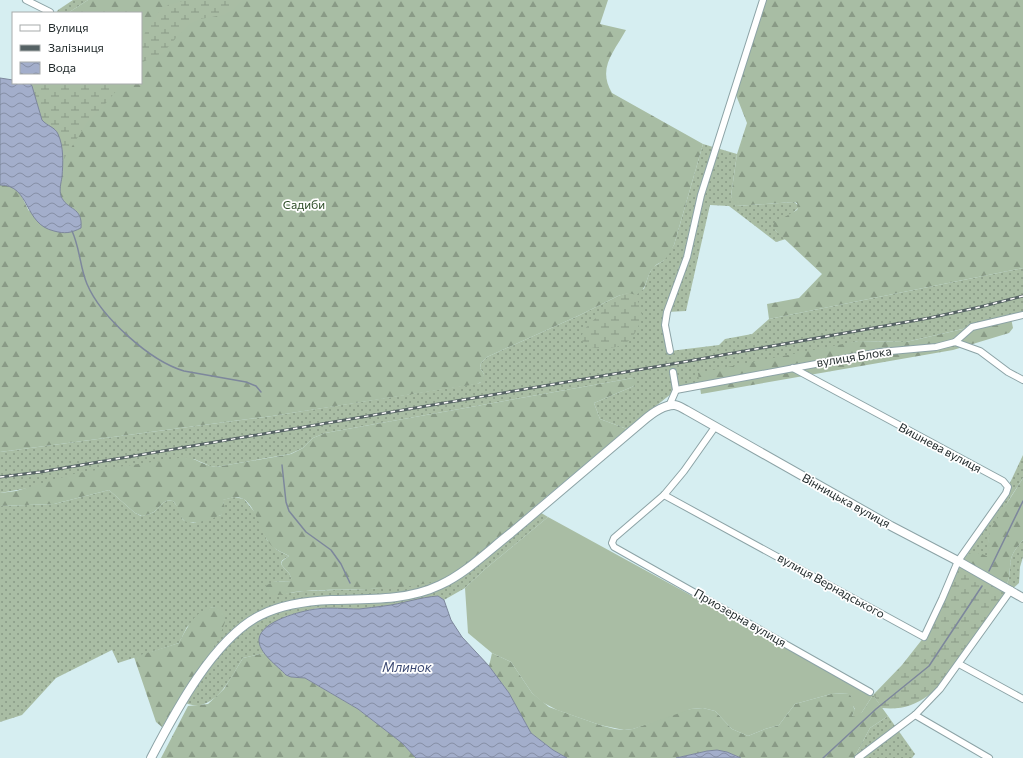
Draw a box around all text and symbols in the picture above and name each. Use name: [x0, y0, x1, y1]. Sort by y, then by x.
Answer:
legend: [12, 12, 142, 84]
text: Вулиця: [48, 20, 89, 34]
text: Залізниця: [48, 40, 104, 54]
text: Вода: [48, 60, 76, 74]
park label: Садиби: [283, 197, 325, 211]
street label: вулиця Блока: [815, 343, 892, 369]
street label: Вишнева вулиця: [897, 419, 984, 475]
street label: Вінницька вулиця: [800, 470, 893, 530]
street label: вулиця Вернадського: [775, 550, 888, 620]
street label: Приозерна вулиця: [692, 585, 789, 649]
water label: Млинок: [382, 659, 433, 675]

